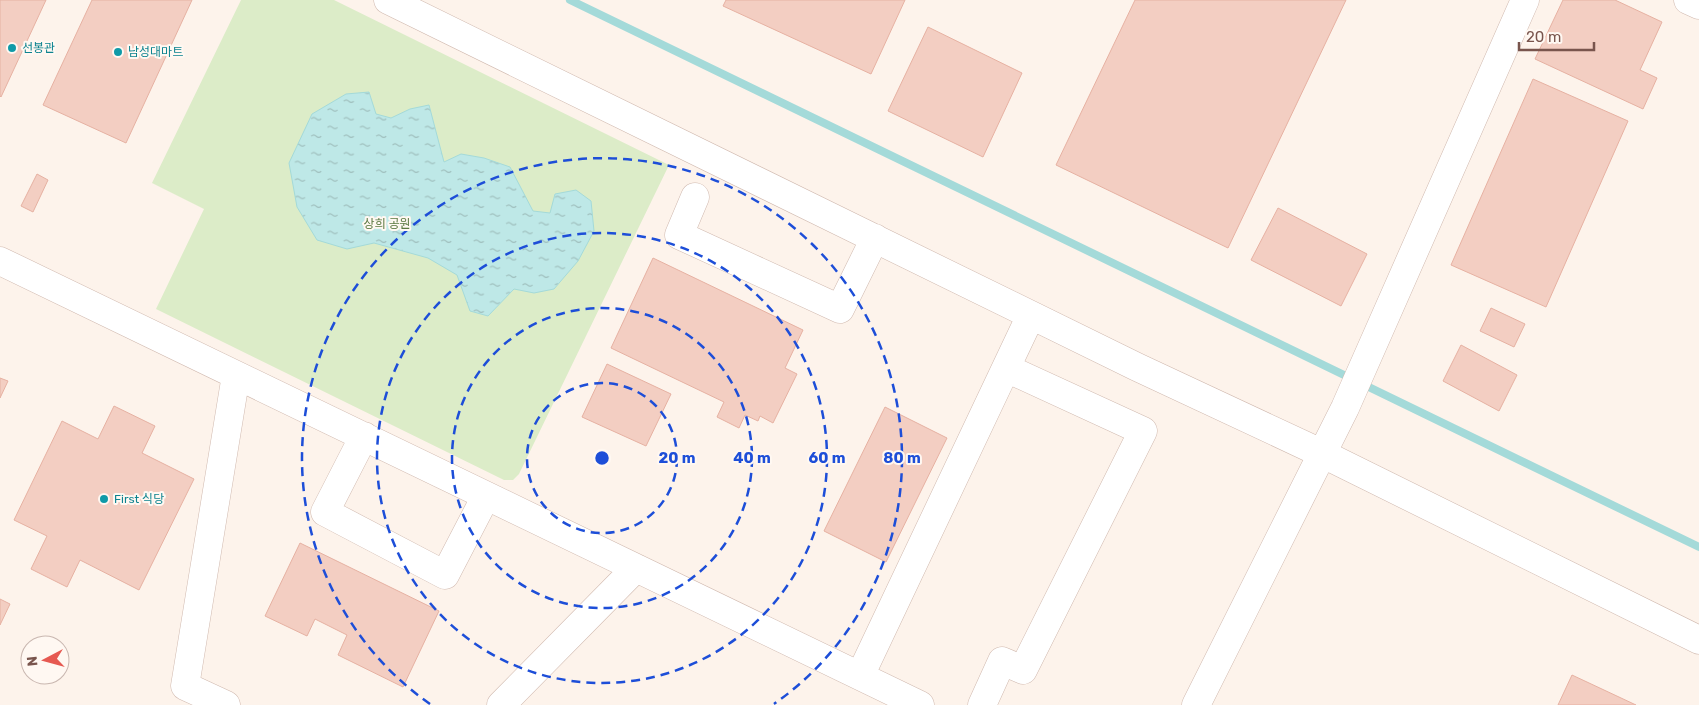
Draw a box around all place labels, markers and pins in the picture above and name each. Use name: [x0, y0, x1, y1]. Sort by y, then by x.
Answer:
place label: 선봉관: [22, 41, 55, 55]
marker: 선봉관: [6, 42, 18, 54]
place label: 남성대마트: [128, 45, 183, 59]
marker: 남성대마트: [112, 46, 124, 58]
centre of rings: [593, 449, 611, 467]
place label: First 식당: [114, 492, 164, 506]
marker: First 식당: [98, 493, 110, 505]

